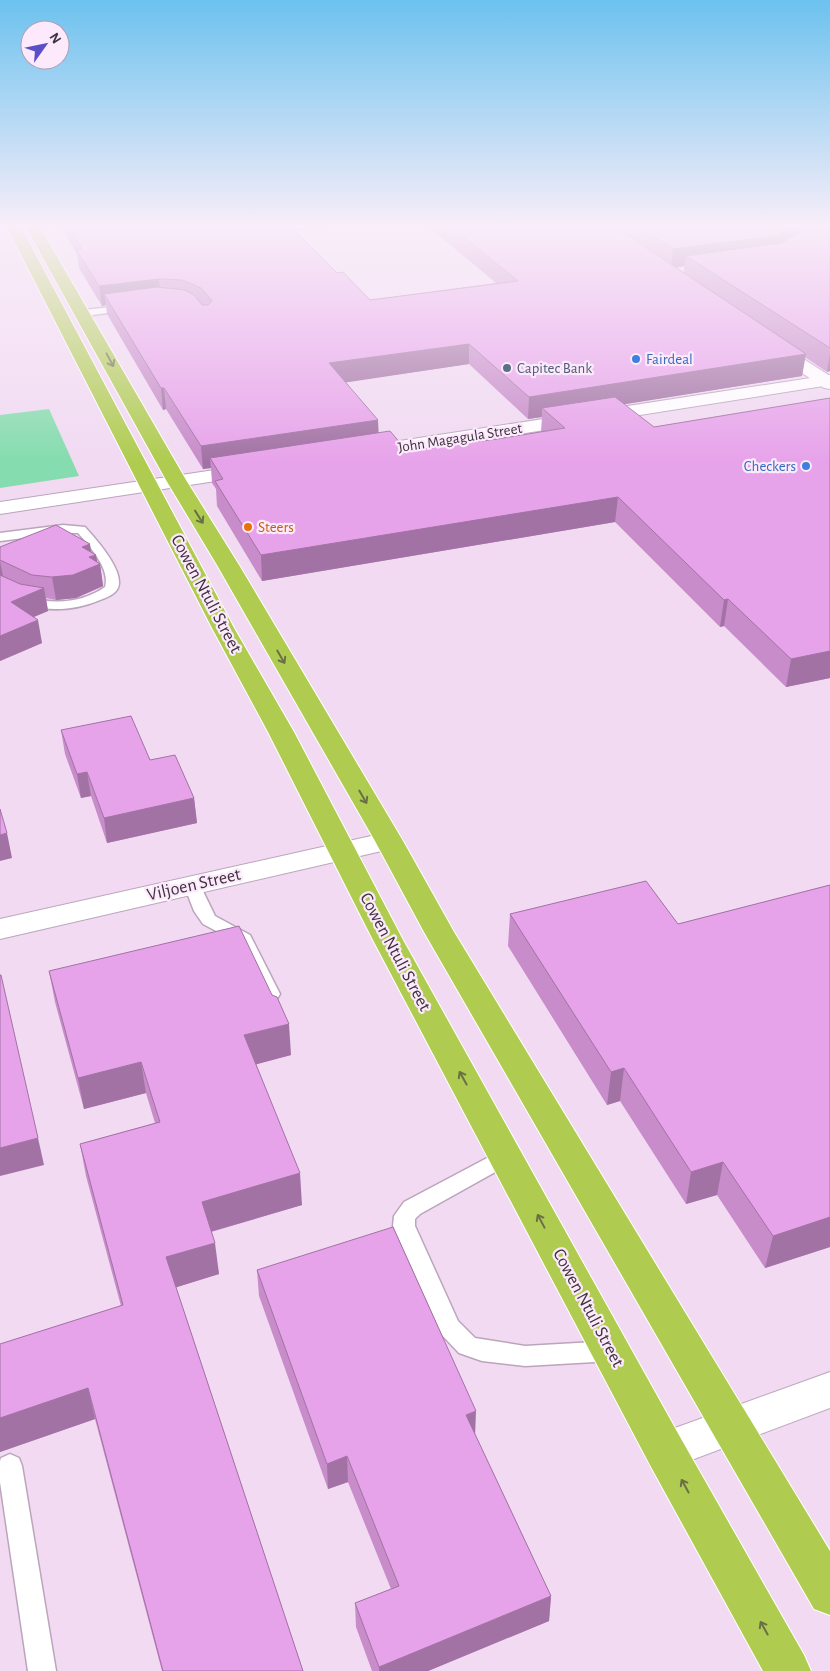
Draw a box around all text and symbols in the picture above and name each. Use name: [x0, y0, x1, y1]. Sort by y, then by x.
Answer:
north arrow: [20, 20, 70, 70]
text: N: [47, 31, 64, 46]
place label: Fairdeal: [646, 352, 693, 367]
one-way arrow: [105, 353, 115, 368]
marker: Fairdeal: [630, 353, 642, 365]
place label: Capitec Bank: [517, 361, 592, 376]
marker: Capitec Bank: [501, 362, 513, 374]
street label: John Magagula Street: [397, 421, 523, 455]
place label: Checkers: [744, 459, 796, 474]
marker: Checkers: [800, 460, 812, 472]
one-way arrow: [195, 509, 205, 523]
place label: Steers: [258, 520, 294, 535]
marker: Steers: [242, 521, 254, 533]
street label: Cowen Ntuli Street: [167, 532, 245, 656]
one-way arrow: [277, 649, 287, 663]
one-way arrow: [359, 790, 369, 804]
street label: Viljoen Street: [145, 865, 243, 905]
street label: Cowen Ntuli Street: [356, 890, 434, 1014]
one-way arrow: [458, 1071, 468, 1085]
one-way arrow: [536, 1213, 546, 1228]
street label: Cowen Ntuli Street: [549, 1246, 627, 1370]
one-way arrow: [680, 1480, 690, 1494]
one-way arrow: [759, 1622, 769, 1636]

